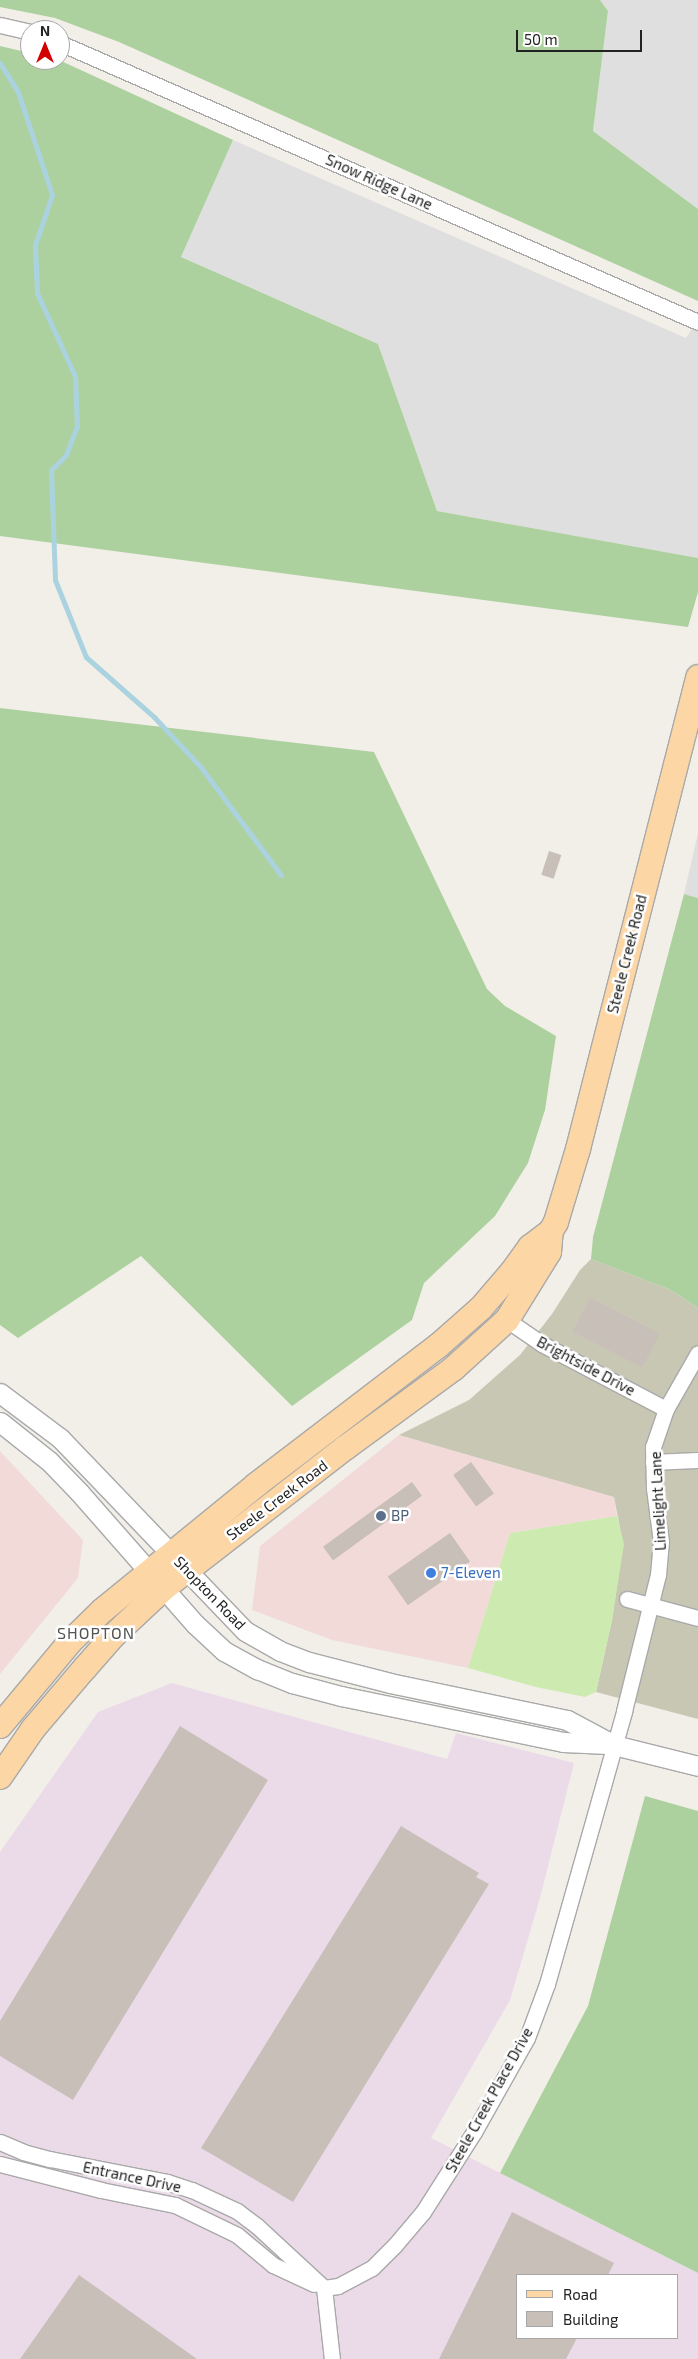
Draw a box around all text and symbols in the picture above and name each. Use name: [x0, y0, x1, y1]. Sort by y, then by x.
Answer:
north arrow: [20, 20, 70, 70]
scale bar: [518, 20, 644, 52]
text: N: [40, 22, 50, 39]
text: 50 m: [524, 30, 558, 48]
street label: Snow Ridge Lane: [323, 150, 435, 214]
street label: Steele Creek Road: [604, 893, 650, 1015]
street label: Brightside Drive: [534, 1333, 638, 1399]
street label: Limelight Lane: [646, 1451, 670, 1551]
street label: Steele Creek Road: [223, 1456, 331, 1544]
place label: BP: [391, 1507, 409, 1525]
marker: BP: [375, 1510, 387, 1522]
street label: Shopton Road: [170, 1553, 250, 1633]
place label: 7-Eleven: [441, 1564, 501, 1582]
marker: 7-Eleven: [425, 1567, 437, 1579]
district label: SHOPTON: [56, 1623, 136, 1643]
street label: Steele Creek Place Drive: [442, 2024, 536, 2176]
street label: Entrance Drive: [81, 2158, 183, 2196]
legend: [516, 2274, 678, 2339]
text: Road: [563, 2285, 598, 2303]
text: Building: [563, 2310, 618, 2328]

